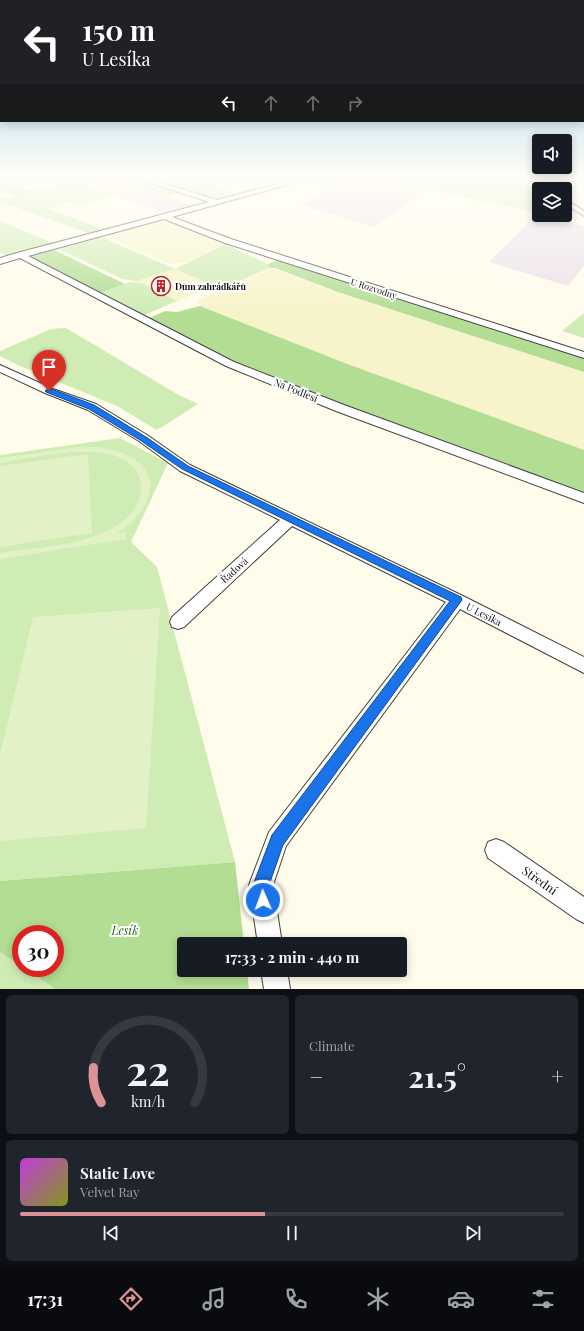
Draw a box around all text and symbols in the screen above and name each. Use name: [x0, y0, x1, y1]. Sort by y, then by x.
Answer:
text: 150 m: [82, 11, 155, 48]
icon: left: [16, 16, 68, 68]
text: U Lesíka: [82, 47, 150, 71]
icon: left: [218, 92, 240, 114]
icon: ahead: [260, 92, 282, 114]
icon: ahead: [302, 92, 324, 114]
icon: right: [344, 92, 366, 114]
map controls: [532, 134, 572, 222]
button: sound: [532, 134, 572, 174]
button: layers: [532, 182, 572, 222]
building icon: Dům zahrádkářů: [150, 275, 172, 297]
street label: U Rozvodny: [349, 275, 399, 301]
place label: Dům zahrádkářů: [175, 280, 246, 292]
pin: [32, 350, 66, 391]
icon: arrive: [38, 356, 60, 378]
street label: Na Podlesí: [272, 375, 320, 405]
street label: Řadová: [217, 554, 251, 586]
street label: U Lesíka: [464, 599, 504, 629]
street label: Střední: [519, 862, 561, 898]
position arrow: [242, 879, 284, 921]
park label: Lesík: [110, 922, 139, 938]
speed limit sign: 30: [12, 925, 64, 977]
text: 17:33 · 2 min · 440 m: [225, 947, 359, 967]
text: Climate: [309, 1037, 355, 1054]
text: 22: [126, 1040, 169, 1095]
text: 21.5°: [408, 1056, 466, 1096]
text: −: [309, 1061, 323, 1091]
text: +: [551, 1061, 564, 1091]
text: km/h: [130, 1091, 165, 1110]
text: Static Love: [80, 1163, 155, 1183]
text: Velvet Ray: [80, 1183, 140, 1200]
icon: previous: [100, 1222, 122, 1244]
icon: pause: [281, 1222, 303, 1244]
icon: next: [462, 1222, 484, 1244]
icon: directions: [117, 1285, 145, 1313]
icon: music: [200, 1285, 228, 1313]
icon: phone: [282, 1285, 310, 1313]
icon: climate: [364, 1285, 392, 1313]
icon: car: [447, 1285, 475, 1313]
icon: filters: [529, 1285, 557, 1313]
text: 17:31: [27, 1287, 63, 1311]

